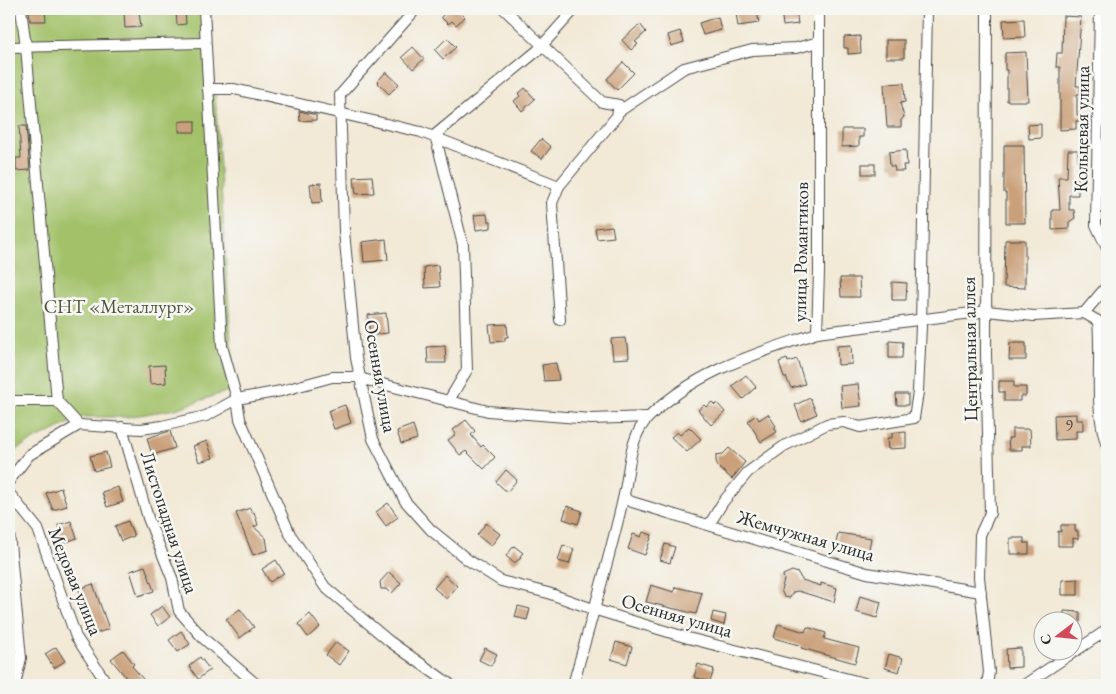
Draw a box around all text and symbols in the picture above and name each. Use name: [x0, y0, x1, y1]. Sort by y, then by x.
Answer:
street label: Кольцевая улица: [1068, 65, 1095, 193]
street label: улица Романтиков: [787, 182, 814, 322]
street label: Центральная аллея: [956, 276, 983, 422]
park label: СНТ «Металлург»: [44, 294, 194, 319]
street label: Осенняя улица: [358, 318, 403, 435]
house number: 9: [1065, 415, 1073, 436]
street label: Листопадная улица: [135, 448, 204, 597]
street label: Жемчужная улица: [733, 504, 878, 567]
street label: Медовая улица: [43, 523, 109, 639]
street label: Осенняя улица: [619, 588, 736, 643]
north arrow: [1034, 612, 1084, 662]
text: С: [1035, 632, 1056, 647]

